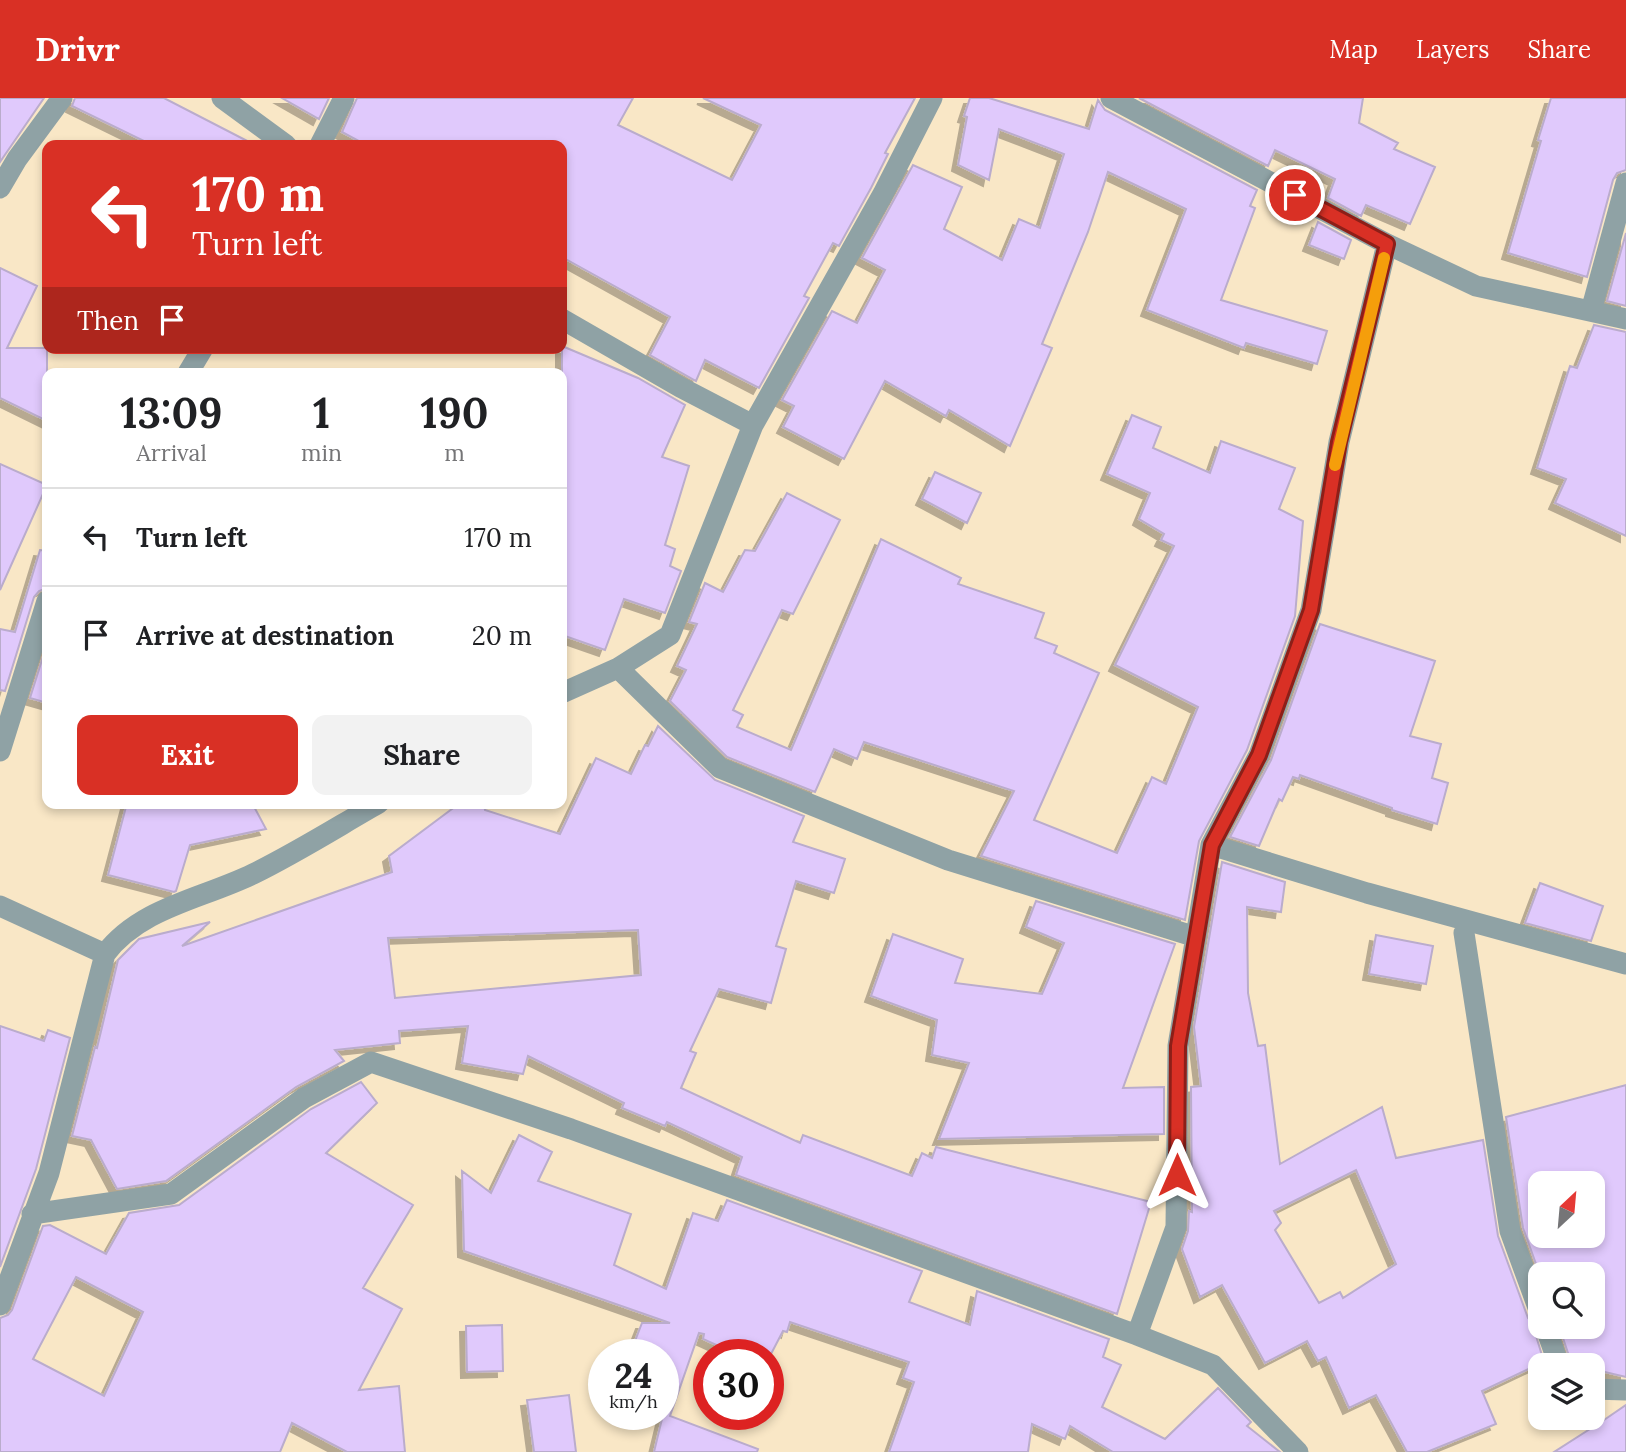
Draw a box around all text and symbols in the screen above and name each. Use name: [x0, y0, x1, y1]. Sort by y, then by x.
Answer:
text: Drivr: [35, 28, 120, 70]
text: Map: [1329, 34, 1378, 65]
text: Layers: [1416, 34, 1489, 65]
text: Share: [1527, 34, 1591, 65]
text: 170 m: [192, 162, 324, 224]
pin: [1265, 165, 1325, 225]
icon: left: [77, 168, 168, 259]
icon: arrive: [1276, 176, 1314, 214]
text: Turn left: [192, 223, 322, 264]
icon: arrive: [153, 301, 191, 339]
text: Then: [77, 304, 139, 337]
text: 13:09: [121, 386, 222, 440]
text: 1: [313, 386, 330, 440]
text: 190: [420, 386, 488, 440]
text: Arrival: [136, 438, 207, 467]
text: min: [301, 438, 342, 467]
text: m: [444, 438, 465, 467]
icon: left: [77, 518, 115, 556]
text: Turn left: [136, 521, 247, 554]
text: 170 m: [464, 521, 532, 554]
icon: arrive: [77, 616, 115, 654]
text: Arrive at destination: [136, 619, 394, 652]
text: 20 m: [472, 619, 532, 652]
button: Exit: [77, 715, 298, 795]
button: Share: [312, 715, 532, 795]
position arrow: [1140, 1138, 1214, 1212]
north arrow: [1528, 1171, 1605, 1248]
map controls: [1528, 1171, 1605, 1430]
button: search: [1528, 1262, 1605, 1339]
speed limit sign: 30: [693, 1339, 784, 1430]
text: 24: [615, 1353, 652, 1398]
button: layers: [1528, 1353, 1605, 1430]
text: km/h: [609, 1390, 658, 1413]

